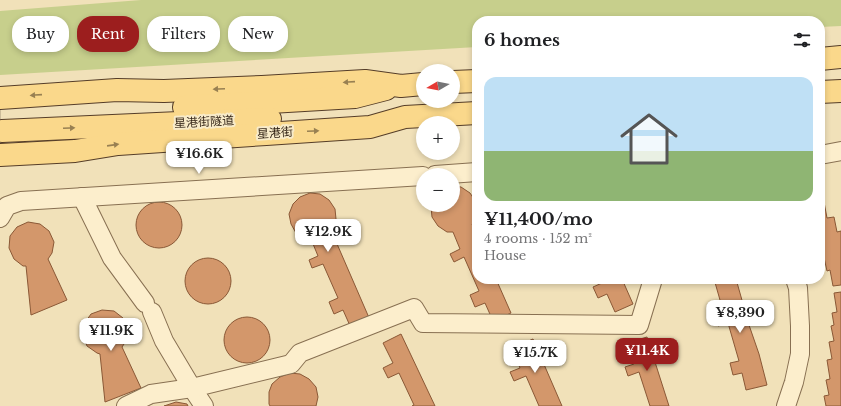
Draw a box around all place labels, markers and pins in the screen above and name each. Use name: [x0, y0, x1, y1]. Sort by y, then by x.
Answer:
pin: ¥16.6K: [166, 141, 232, 175]
pin: ¥12.9K: [295, 219, 361, 253]
pin: ¥8,390: [707, 300, 773, 334]
pin: ¥11.9K: [78, 318, 144, 352]
pin: ¥11.4K: [614, 338, 680, 372]
pin: ¥15.7K: [502, 340, 568, 374]

